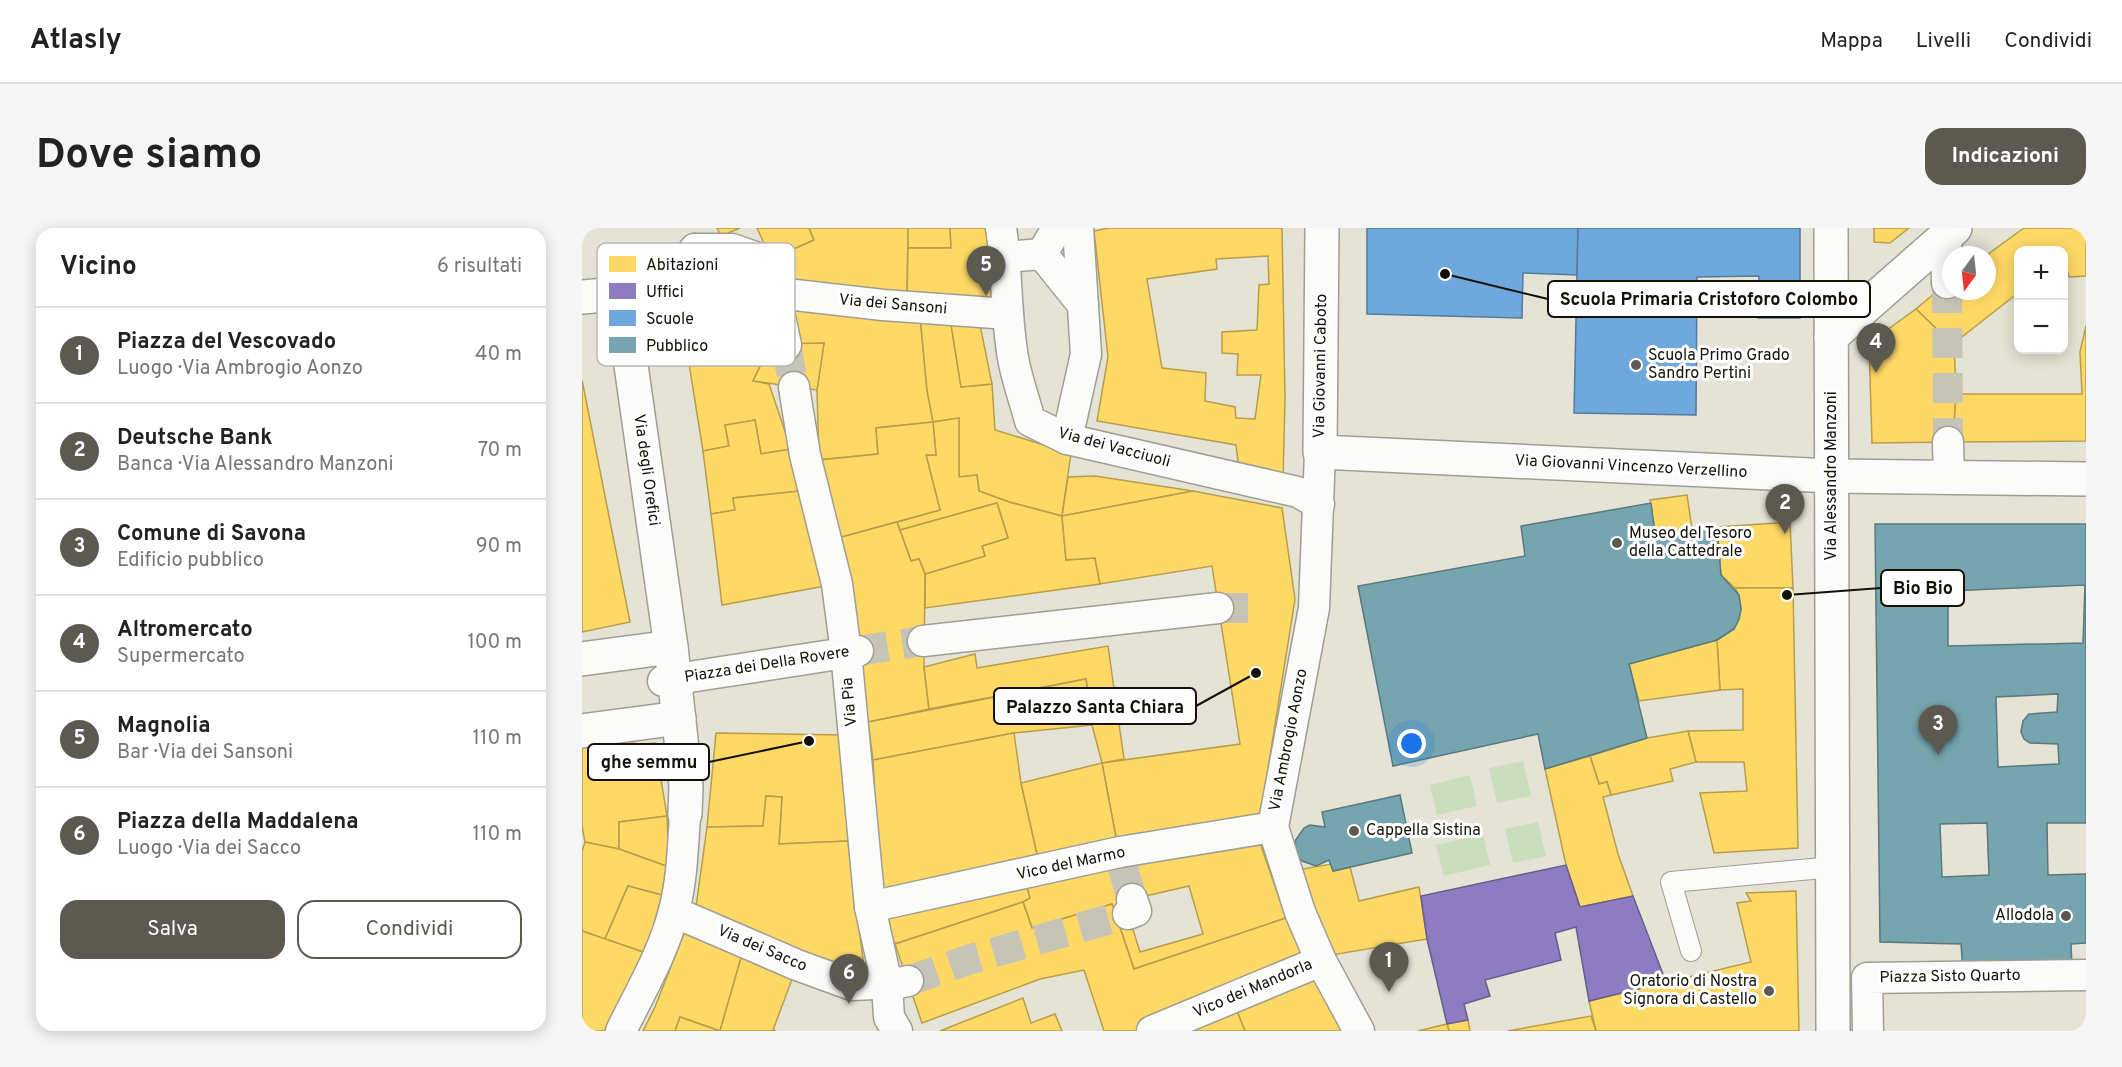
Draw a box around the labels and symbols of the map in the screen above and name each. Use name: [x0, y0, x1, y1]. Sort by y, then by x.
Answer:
legend: [597, 243, 795, 366]
north arrow: [1942, 246, 1996, 300]
pin: 5: [966, 247, 1006, 296]
text: Abitazioni: [646, 256, 718, 276]
callout: Scuola Primaria Cristoforo Colombo: [1548, 281, 1870, 317]
text: Uffici: [646, 283, 684, 303]
text: Scuola Primaria Cristoforo Colombo: [1560, 289, 1858, 312]
street label: Via dei Sansoni: [838, 290, 948, 320]
street label: Via Giovanni Caboto: [1310, 293, 1332, 439]
text: Scuole: [646, 310, 694, 330]
pin: 4: [1856, 324, 1896, 373]
text: Pubblico: [646, 337, 708, 357]
place label: Scuola Primo Grado Sandro Pertini: [1648, 346, 1790, 384]
marker: Scuola Primo Grado Sandro Pertini: [1629, 358, 1643, 372]
street label: Via Alessandro Manzoni: [1822, 391, 1842, 561]
street label: Via degli Orefici: [628, 413, 664, 527]
street label: Via dei Vacciuoli: [1056, 423, 1172, 473]
street label: Via Giovanni Vincenzo Verzellino: [1514, 451, 1748, 483]
pin: 2: [1766, 484, 1804, 534]
place label: Museo del Tesoro della Cattedrale: [1629, 524, 1752, 562]
marker: Museo del Tesoro della Cattedrale: [1610, 536, 1624, 550]
callout: Bio Bio: [1881, 570, 1964, 606]
text: Bio Bio: [1893, 578, 1953, 601]
street label: Piazza dei Della Rovere: [683, 642, 851, 688]
street label: Via Ambrogio Aonzo: [1265, 667, 1313, 813]
street label: Via Pia: [838, 677, 862, 727]
callout: Palazzo Santa Chiara: [994, 688, 1196, 724]
text: Palazzo Santa Chiara: [1006, 697, 1184, 720]
pin: 3: [1918, 706, 1958, 755]
your location: [1397, 729, 1426, 758]
callout: ghe semmu: [588, 744, 709, 780]
text: ghe semmu: [601, 752, 697, 775]
place label: Cappella Sistina: [1366, 821, 1481, 841]
marker: Cappella Sistina: [1347, 824, 1361, 838]
street label: Vico del Marmo: [1015, 843, 1127, 885]
place label: Allodola: [1995, 906, 2054, 926]
marker: Allodola: [2059, 909, 2073, 923]
street label: Via dei Sacco: [714, 921, 810, 977]
pin: 1: [1370, 942, 1408, 992]
pin: 6: [830, 954, 868, 1004]
street label: Vico dei Mandorla: [1190, 955, 1316, 1023]
street label: Piazza Sisto Quarto: [1879, 966, 2021, 988]
place label: Oratorio di Nostra Signora di Castello: [1623, 972, 1757, 1010]
marker: Oratorio di Nostra Signora di Castello: [1762, 984, 1776, 998]

